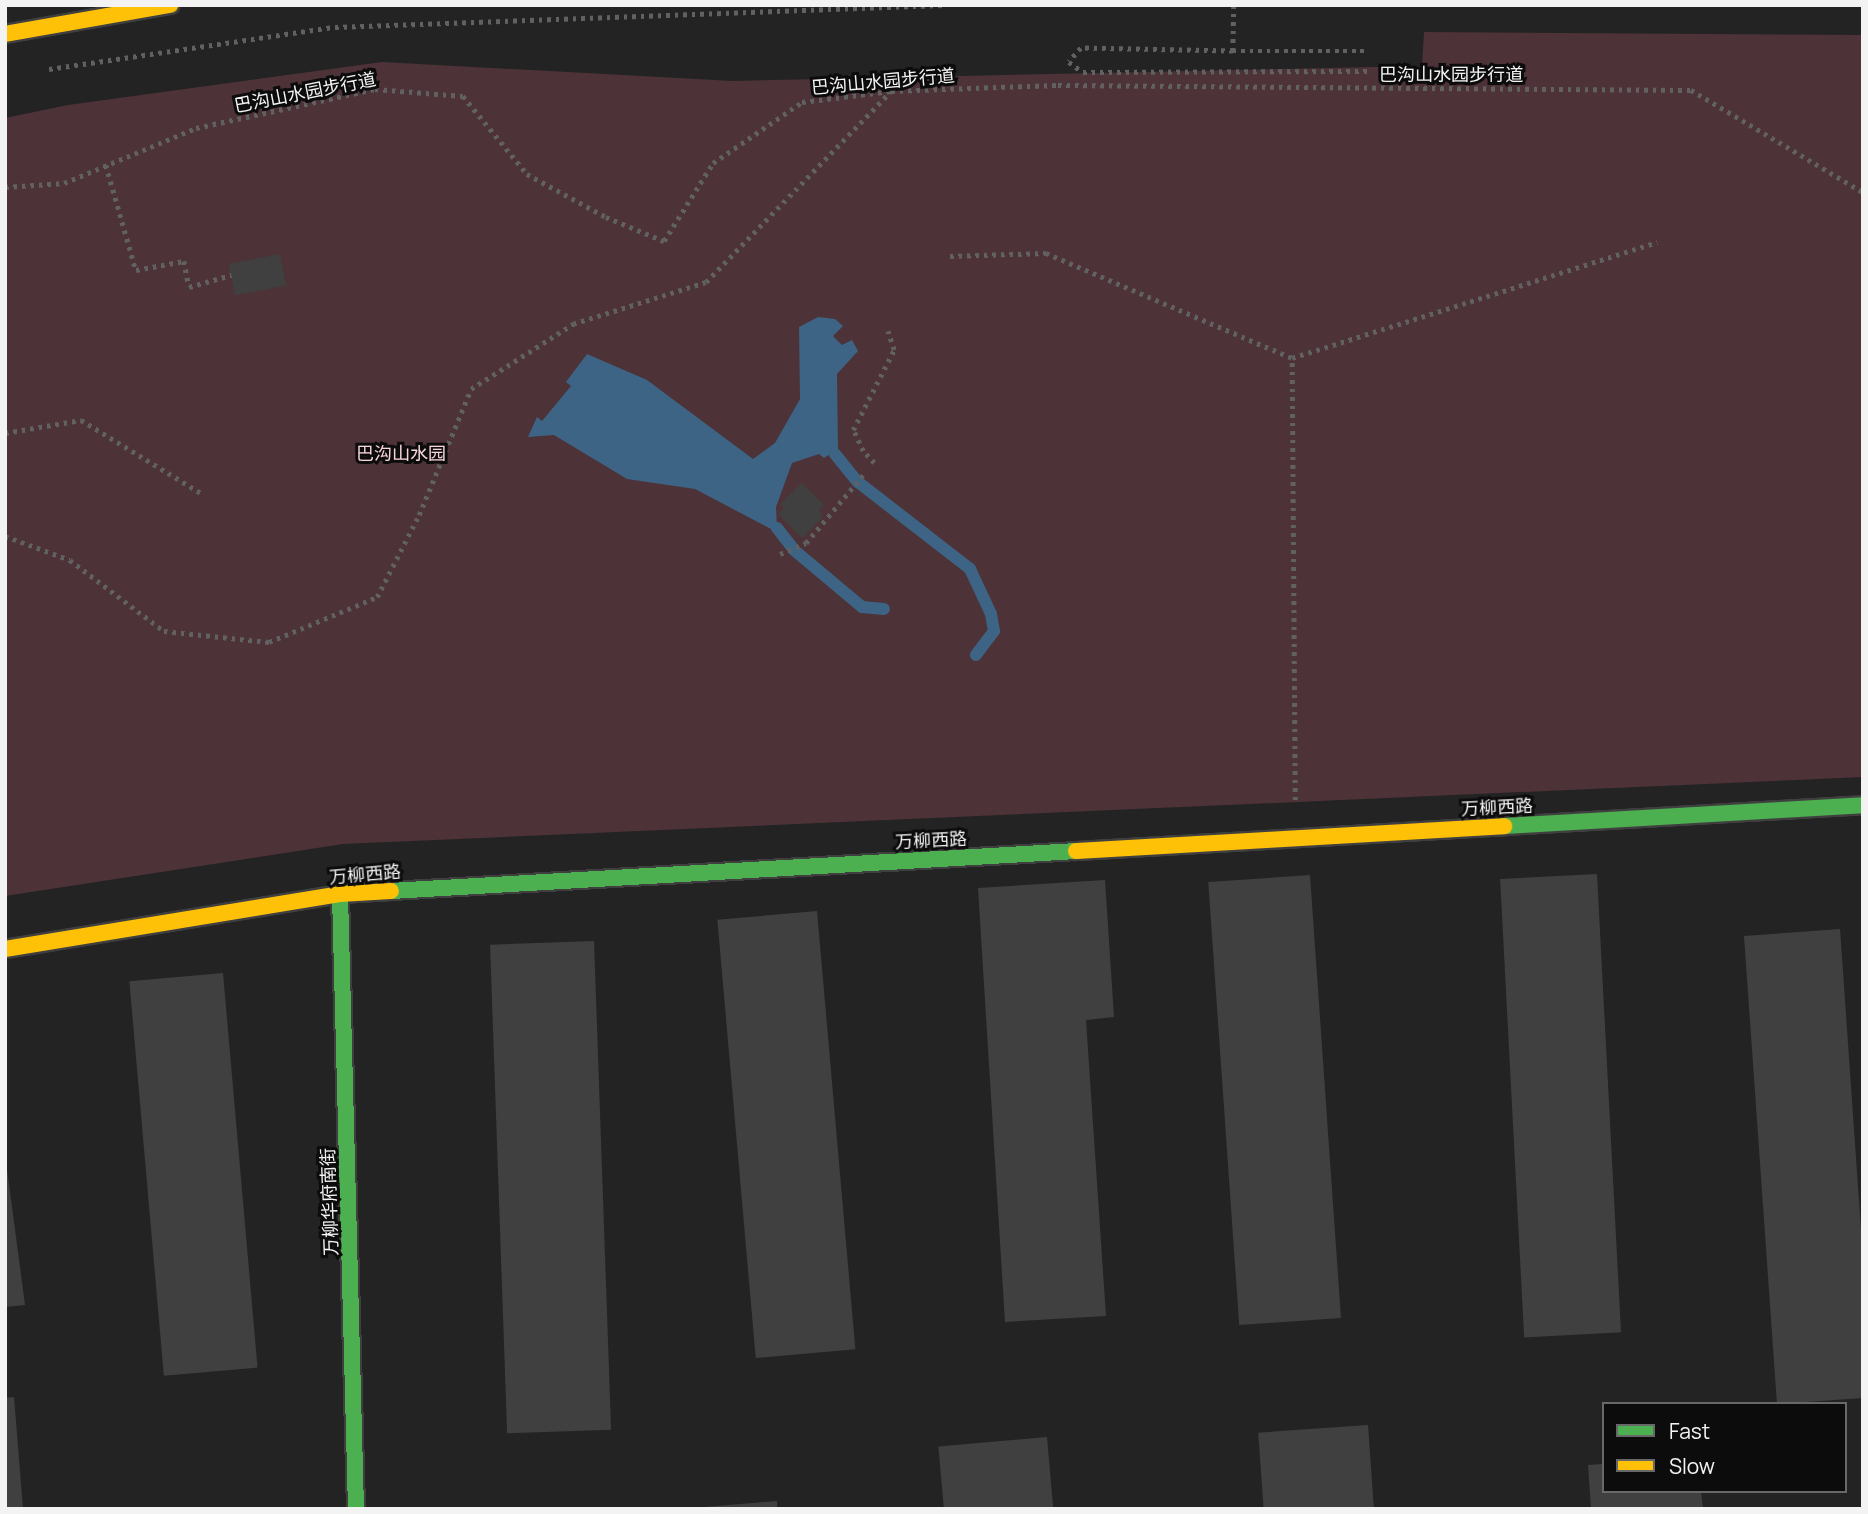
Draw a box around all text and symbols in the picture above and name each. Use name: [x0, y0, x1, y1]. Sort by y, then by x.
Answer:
street label: 巴沟山水园步行道: [1379, 63, 1523, 85]
street label: 巴沟山水园步行道: [810, 64, 956, 98]
street label: 巴沟山水园步行道: [232, 68, 378, 116]
park label: 巴沟山水园: [356, 442, 446, 464]
street label: 万柳西路: [1460, 794, 1534, 820]
street label: 万柳西路: [894, 827, 968, 853]
street label: 万柳西路: [328, 860, 402, 888]
street label: 万柳华府南街: [316, 1148, 342, 1256]
legend: [1602, 1402, 1847, 1493]
text: Fast: [1669, 1417, 1710, 1445]
text: Slow: [1669, 1452, 1715, 1480]

